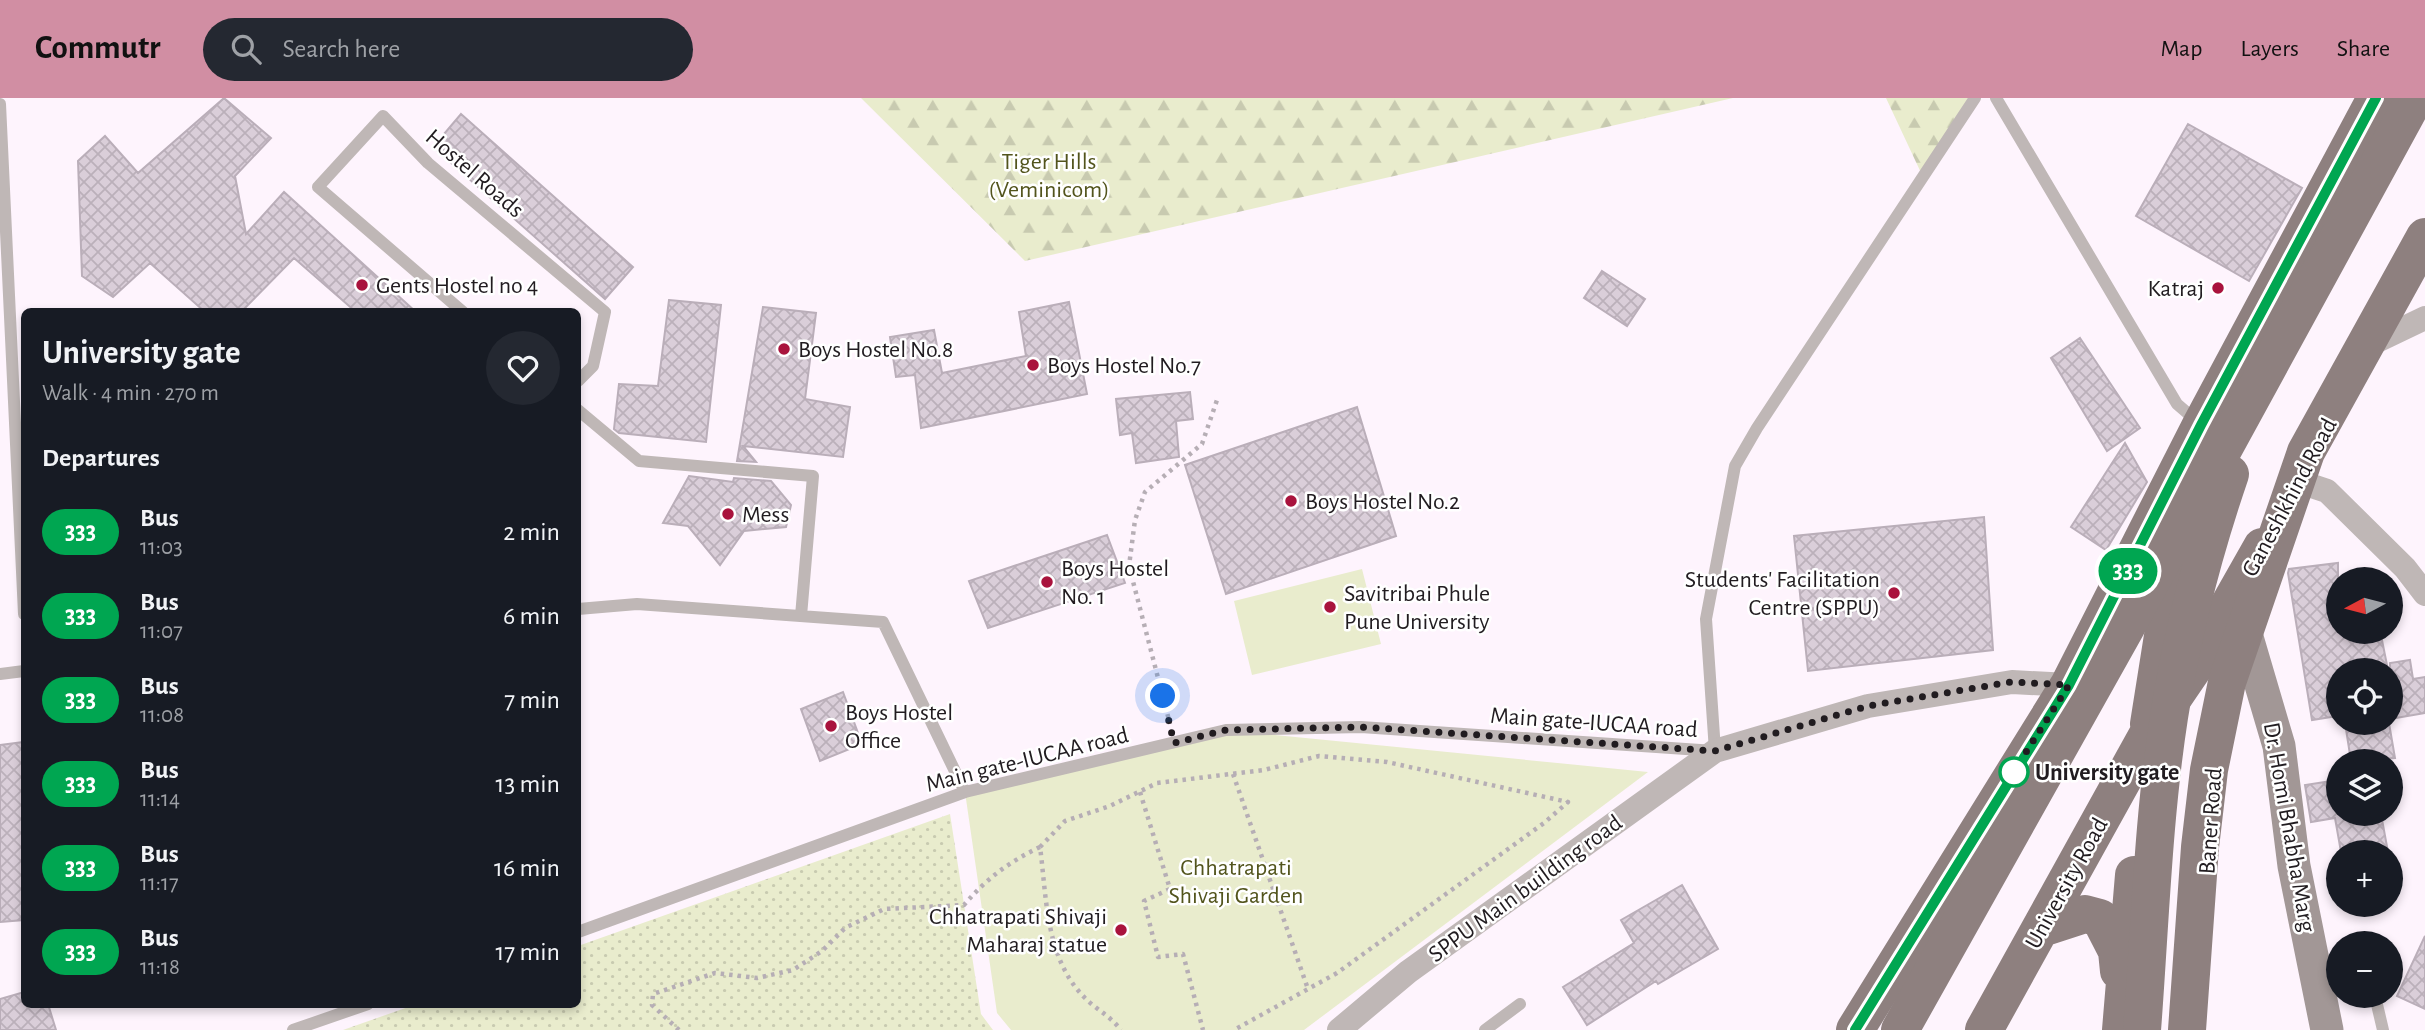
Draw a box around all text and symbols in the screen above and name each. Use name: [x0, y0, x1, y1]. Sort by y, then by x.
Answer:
search box: [203, 18, 693, 81]
icon: search: [227, 30, 265, 68]
text: Commutr: [35, 32, 161, 65]
text: Search here: [283, 36, 400, 62]
text: Map: [2160, 37, 2202, 61]
text: Layers: [2240, 37, 2299, 61]
text: Share: [2337, 37, 2390, 61]
street label: Hostel Roads: [421, 125, 528, 223]
park label: Tiger Hills (Veminicom): [989, 150, 1109, 202]
place label: Gents Hostel no 4: [376, 274, 538, 298]
marker: Gents Hostel no 4: [354, 277, 370, 293]
place label: Katraj: [2147, 277, 2204, 301]
marker: Katraj: [2210, 280, 2226, 296]
button: heart: [486, 331, 560, 405]
text: University gate: [42, 337, 241, 370]
place label: Boys Hostel No.8: [798, 338, 954, 362]
marker: Boys Hostel No.8: [776, 341, 792, 357]
place label: Boys Hostel No.7: [1047, 354, 1201, 378]
marker: Boys Hostel No.7: [1025, 357, 1041, 373]
text: Walk · 4 min · 270 m: [42, 382, 219, 405]
street label: Ganeshkhind Road: [2238, 414, 2342, 581]
text: Departures: [42, 445, 160, 471]
place label: Boys Hostel No.2: [1305, 490, 1460, 514]
marker: Boys Hostel No.2: [1283, 493, 1299, 509]
place label: Mess: [742, 503, 789, 527]
text: Bus: [140, 505, 179, 531]
marker: Mess: [720, 506, 736, 522]
text: 2 min: [503, 519, 560, 545]
text: 333: [65, 520, 96, 544]
text: 11:03: [140, 536, 183, 559]
line badge: 333: [2088, 548, 2168, 594]
place label: Boys Hostel No. 1: [1061, 557, 1169, 609]
text: 333: [2112, 559, 2144, 583]
north arrow: [2326, 567, 2403, 644]
map controls: [2326, 567, 2403, 1008]
place label: Students' Facilitation Centre (SPPU): [1685, 568, 1880, 620]
marker: Boys Hostel No. 1: [1039, 574, 1055, 590]
place label: Savitribai Phule Pune University: [1344, 582, 1490, 634]
marker: Students' Facilitation Centre (SPPU): [1886, 585, 1902, 601]
text: Bus: [140, 589, 179, 615]
marker: Savitribai Phule Pune University: [1322, 599, 1338, 615]
text: 6 min: [503, 603, 560, 629]
text: 333: [65, 604, 96, 628]
text: 11:07: [140, 620, 183, 643]
button: locate: [2326, 658, 2403, 735]
text: Bus: [140, 673, 179, 699]
your location: [1145, 678, 1180, 713]
text: 7 min: [504, 687, 560, 713]
text: 333: [65, 688, 96, 712]
place label: Boys Hostel Office: [845, 701, 953, 753]
text: 11:08: [140, 704, 184, 727]
street label: Main gate-IUCAA road: [1489, 704, 1699, 742]
marker: Boys Hostel Office: [823, 718, 839, 734]
street label: Dr. Homi Bhabha Marg: [2259, 720, 2319, 934]
street label: Main gate-IUCAA road: [923, 723, 1131, 797]
button: layers: [2326, 749, 2403, 826]
text: Bus: [140, 757, 179, 783]
marker: University gate: [1999, 757, 2029, 787]
place label: University gate: [2035, 761, 2179, 785]
street label: Baner Road: [2195, 767, 2227, 875]
text: 13 min: [496, 771, 560, 797]
text: 333: [65, 772, 96, 796]
text: 11:14: [140, 788, 180, 811]
street label: SPPU Main building road: [1424, 811, 1627, 967]
street label: University Road: [2021, 814, 2113, 953]
button: +: [2326, 840, 2403, 917]
text: Bus: [140, 841, 179, 867]
text: 16 min: [494, 855, 560, 881]
text: 333: [65, 856, 96, 880]
park label: Chhatrapati Shivaji Garden: [1169, 856, 1303, 908]
text: 11:17: [140, 872, 179, 895]
place label: Chhatrapati Shivaji Maharaj statue: [929, 905, 1107, 957]
marker: Chhatrapati Shivaji Maharaj statue: [1113, 922, 1129, 938]
text: Bus: [140, 925, 179, 951]
button: −: [2326, 931, 2403, 1008]
text: 17 min: [495, 939, 560, 965]
text: 333: [65, 940, 96, 964]
text: 11:18: [140, 956, 180, 979]

